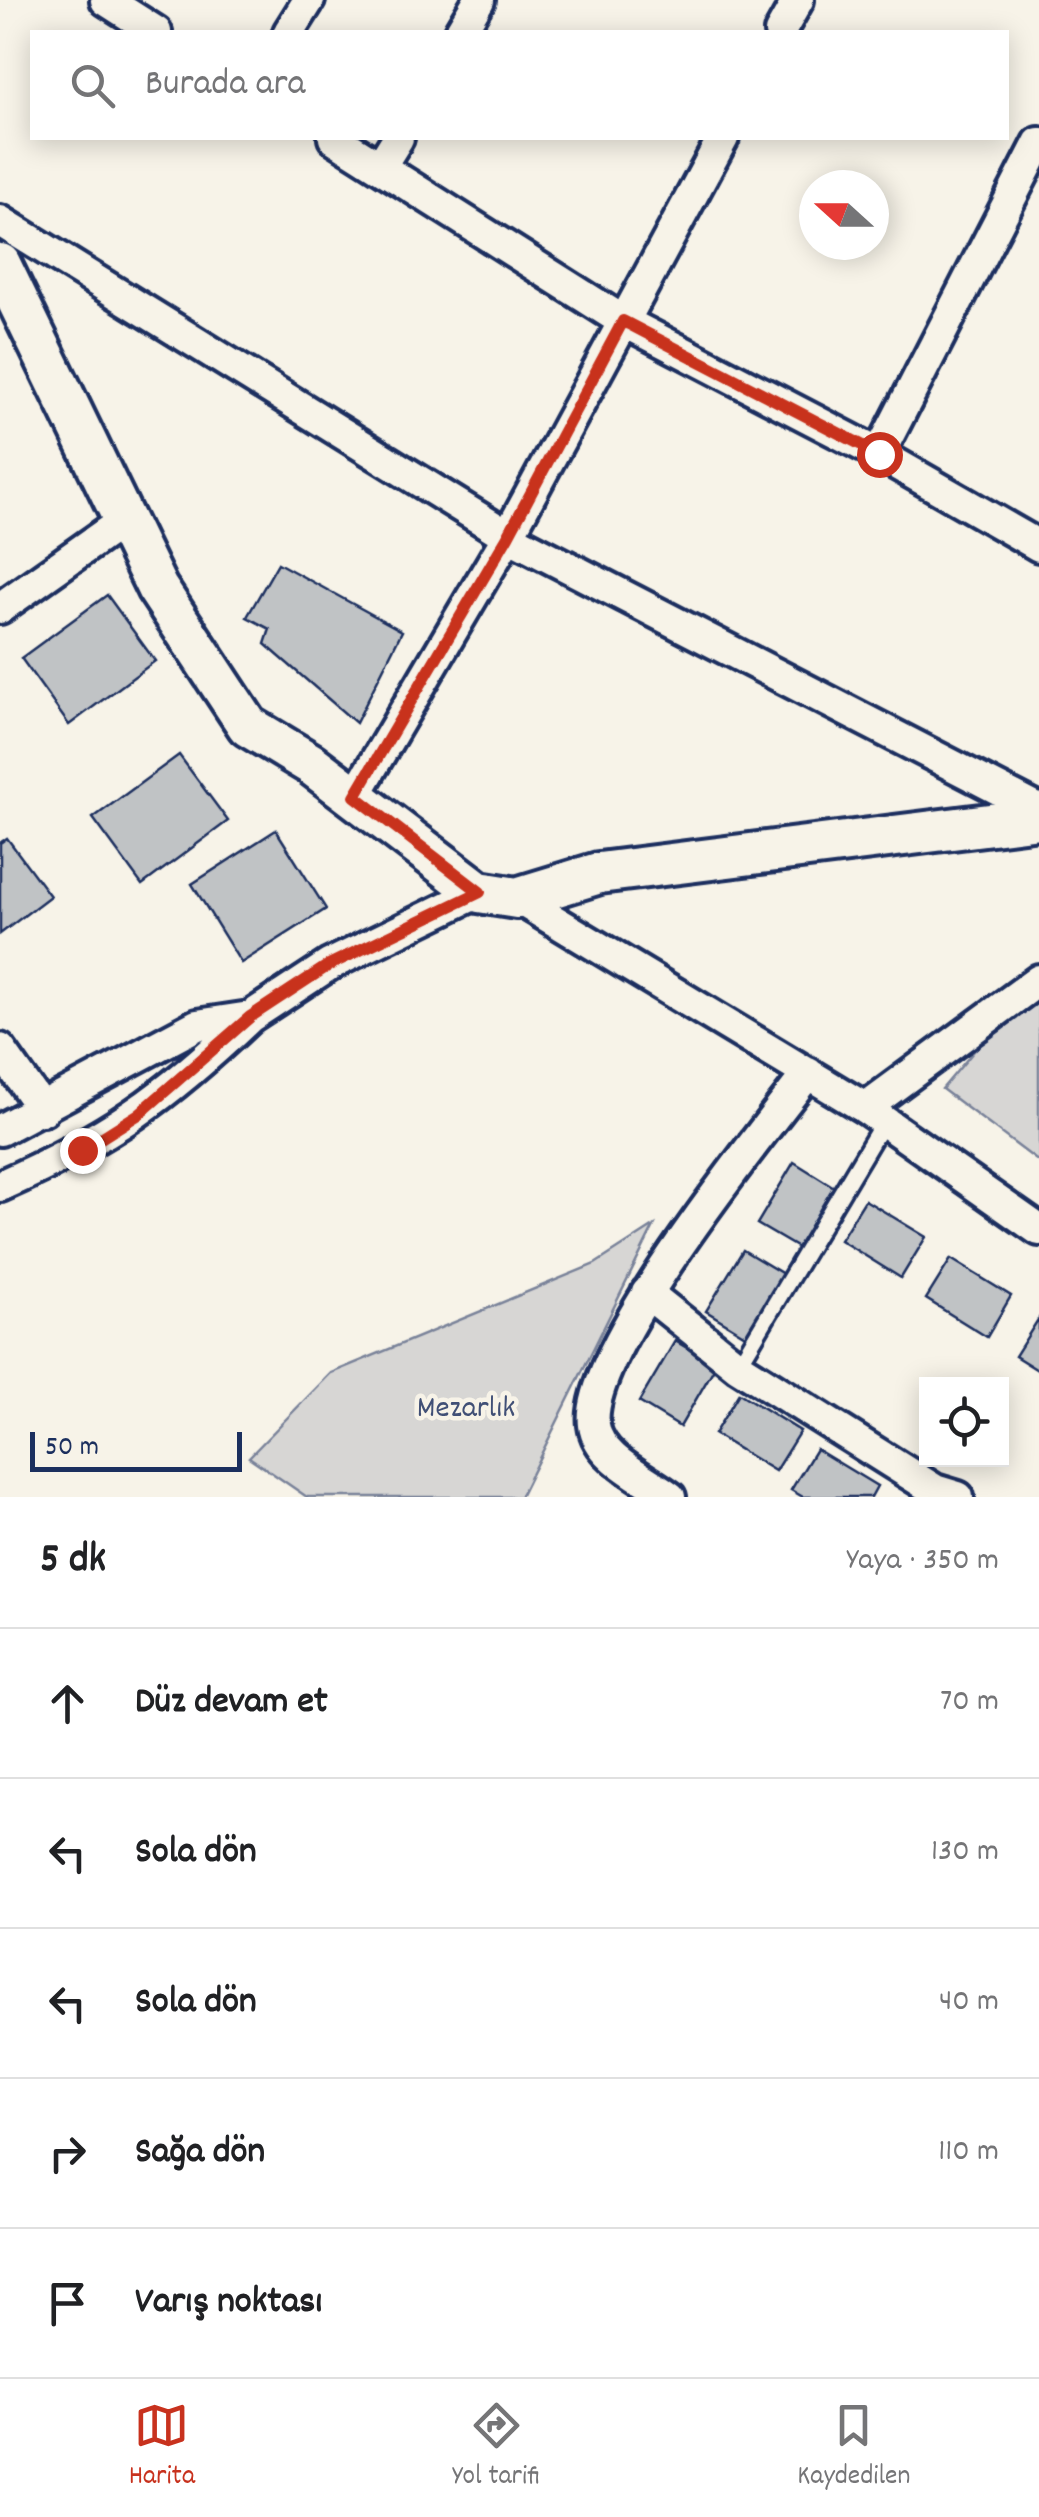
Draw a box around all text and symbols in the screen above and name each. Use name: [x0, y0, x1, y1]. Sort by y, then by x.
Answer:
search box: [30, 30, 1009, 140]
icon: search: [65, 58, 120, 113]
text: Burada ara: [145, 58, 305, 113]
north arrow: [799, 170, 889, 260]
route start: [857, 432, 903, 478]
route end: [60, 1128, 106, 1174]
map controls: [919, 1377, 1009, 1467]
button: locate: [919, 1377, 1009, 1467]
park label: Mezarlık: [417, 1387, 515, 1433]
scale bar: [30, 1427, 242, 1472]
text: 50 m: [45, 1429, 99, 1469]
text: 5 dk: [40, 1532, 106, 1592]
text: Yaya · 350 m: [847, 1539, 999, 1585]
icon: ahead: [40, 1676, 95, 1731]
text: Düz devam et: [135, 1676, 328, 1731]
text: 70 m: [940, 1680, 999, 1726]
icon: left: [40, 1826, 95, 1881]
text: Sola dön: [135, 1826, 257, 1881]
text: 130 m: [931, 1830, 999, 1876]
icon: left: [40, 1976, 95, 2031]
text: Sola dön: [135, 1976, 257, 2031]
text: 40 m: [939, 1980, 999, 2026]
icon: right: [40, 2126, 95, 2181]
text: Sağa dön: [135, 2126, 265, 2181]
text: 110 m: [938, 2130, 999, 2176]
icon: arrive: [40, 2276, 95, 2331]
text: Varış noktası: [135, 2276, 322, 2331]
tab: Harita: [129, 2398, 195, 2498]
tab: Yol tarifi: [452, 2398, 540, 2498]
tab: Kaydedilen: [797, 2398, 910, 2498]

